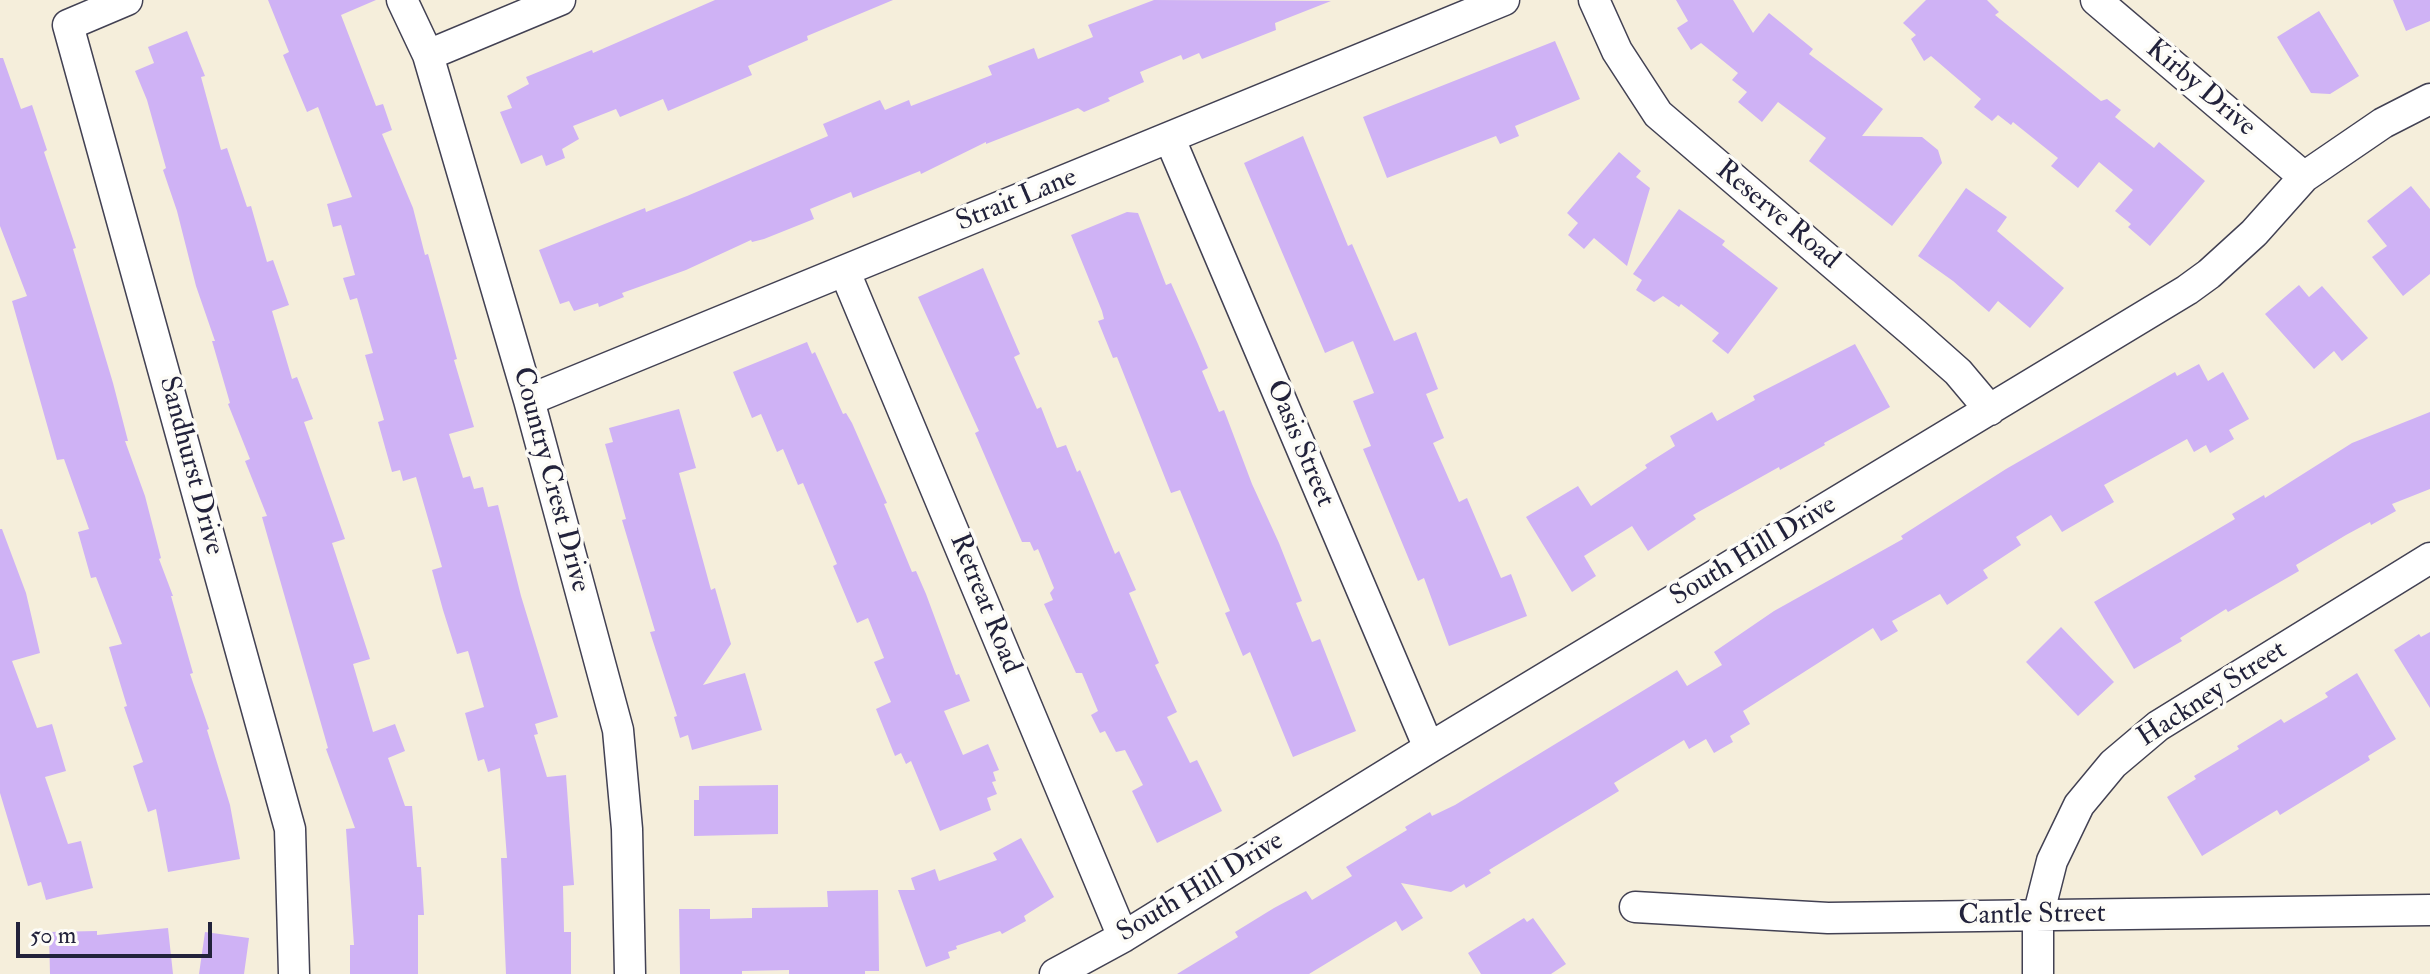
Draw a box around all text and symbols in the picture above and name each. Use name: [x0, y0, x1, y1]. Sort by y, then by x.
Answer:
street label: Kirby Drive: [2138, 33, 2262, 145]
street label: Reserve Road: [1708, 154, 1846, 278]
street label: Strait Lane: [952, 162, 1082, 240]
street label: Country Crest Drive: [504, 364, 596, 596]
street label: Sandhurst Drive: [150, 373, 230, 559]
street label: Oasis Street: [1257, 376, 1341, 512]
street label: South Hill Drive: [1665, 489, 1843, 615]
street label: Retreat Road: [941, 529, 1027, 679]
street label: Hackney Street: [2132, 634, 2294, 756]
street label: South Hill Drive: [1112, 825, 1290, 951]
street label: Cantle Street: [1958, 898, 2106, 934]
scale bar: [20, 906, 216, 956]
text: 50 m: [30, 920, 76, 951]

